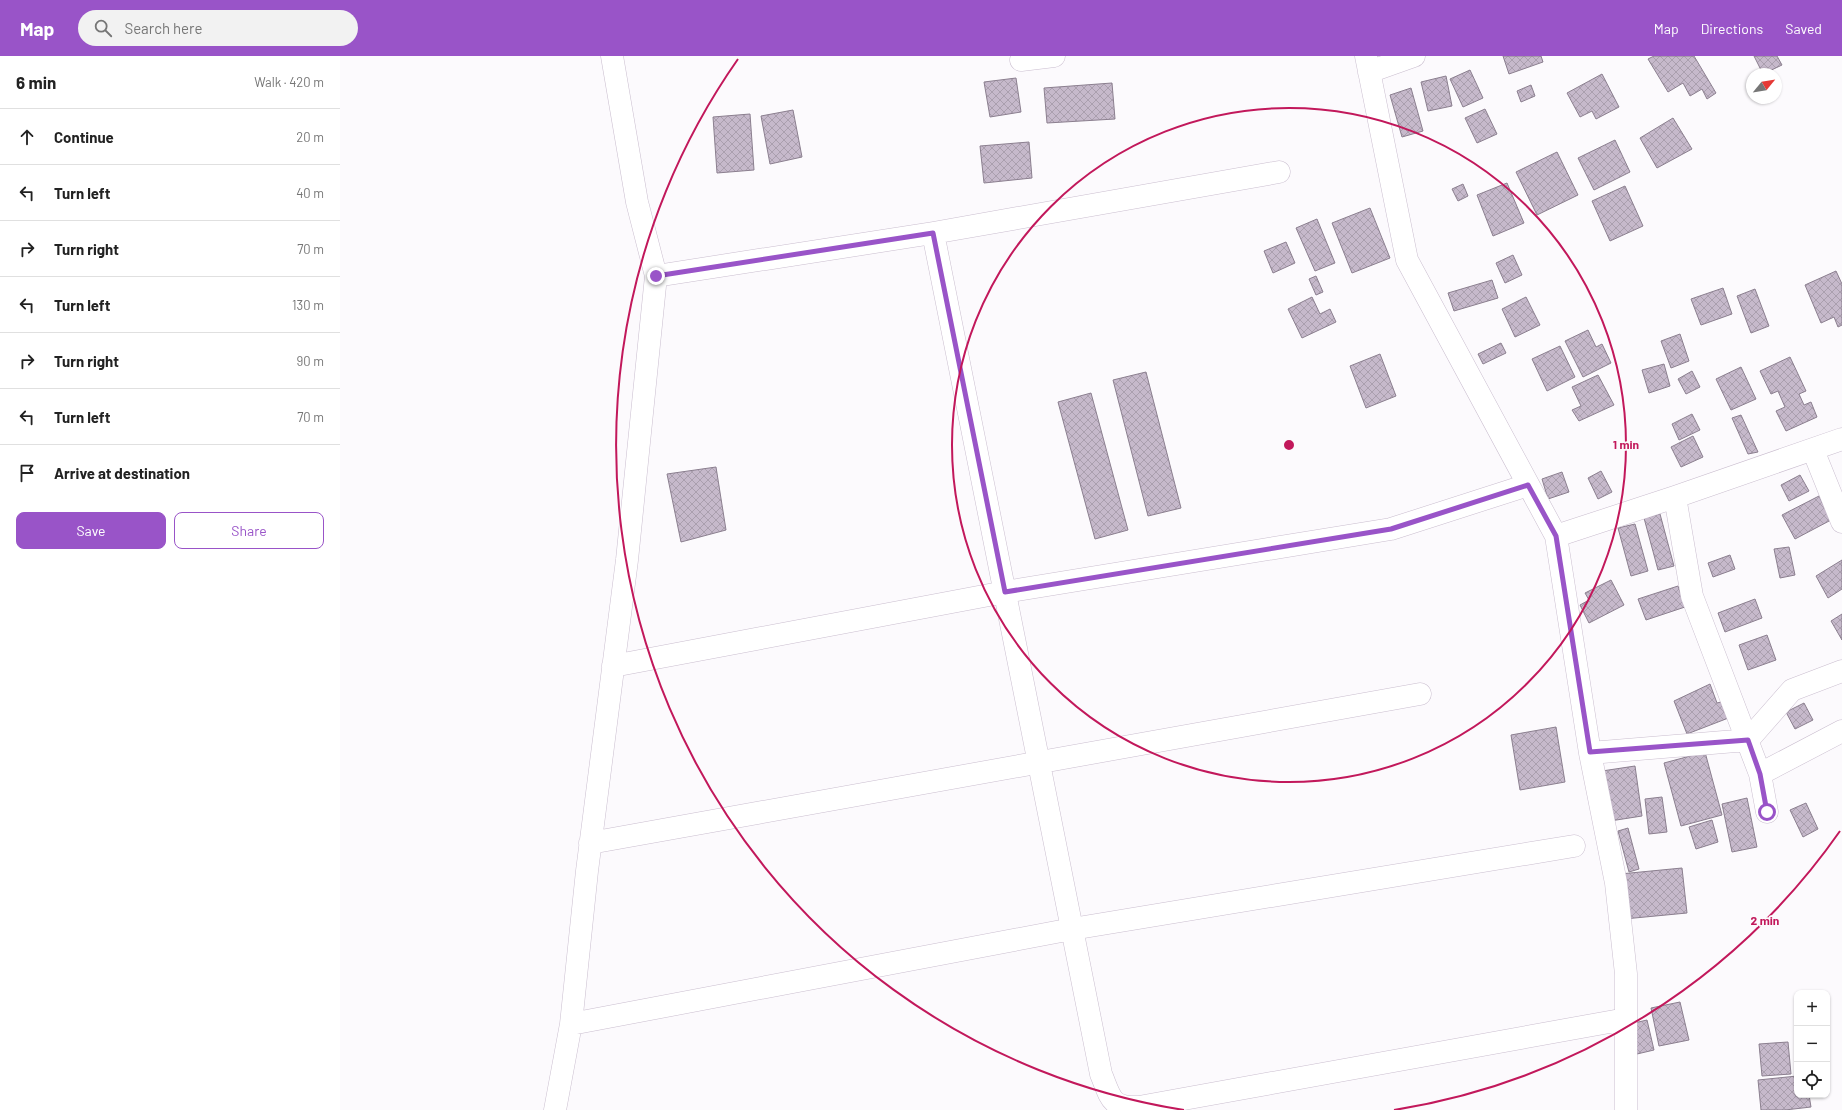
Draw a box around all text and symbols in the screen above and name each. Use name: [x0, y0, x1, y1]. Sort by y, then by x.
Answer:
search box: [78, 10, 358, 46]
text: Map: [20, 17, 54, 40]
icon: search: [92, 17, 114, 39]
text: Search here: [124, 19, 202, 37]
text: Map: [1654, 20, 1679, 37]
text: Directions: [1701, 20, 1763, 37]
text: Saved: [1785, 20, 1822, 37]
north arrow: [1746, 68, 1782, 104]
text: 6 min: [16, 72, 56, 92]
text: Walk · 420 m: [254, 74, 324, 90]
icon: ahead: [16, 126, 38, 148]
text: Continue: [54, 128, 114, 146]
text: 20 m: [296, 129, 324, 145]
icon: left: [16, 182, 38, 204]
text: Turn left: [54, 184, 110, 202]
text: 40 m: [296, 185, 324, 201]
icon: right: [16, 238, 38, 260]
text: Turn right: [54, 240, 119, 258]
text: 70 m: [297, 241, 324, 257]
route end: [647, 267, 665, 285]
icon: left: [16, 294, 38, 316]
text: Turn left: [54, 296, 110, 314]
text: 130 m: [292, 297, 324, 313]
icon: right: [16, 350, 38, 372]
text: Turn right: [54, 352, 119, 370]
text: 90 m: [297, 353, 324, 369]
icon: left: [16, 406, 38, 428]
text: Turn left: [54, 408, 110, 426]
text: 70 m: [297, 409, 324, 425]
text: 1 min: [1613, 437, 1639, 451]
centre of rings: [1282, 438, 1296, 452]
icon: arrive: [16, 462, 38, 484]
text: Arrive at destination: [54, 464, 190, 482]
button: Save: [16, 512, 166, 549]
button: Share: [174, 512, 324, 549]
route start: [1758, 803, 1776, 821]
text: 2 min: [1751, 913, 1779, 927]
map controls: [1794, 990, 1830, 1098]
button: +: [1794, 990, 1830, 1026]
button: −: [1794, 1026, 1830, 1062]
button: locate: [1794, 1062, 1830, 1098]

